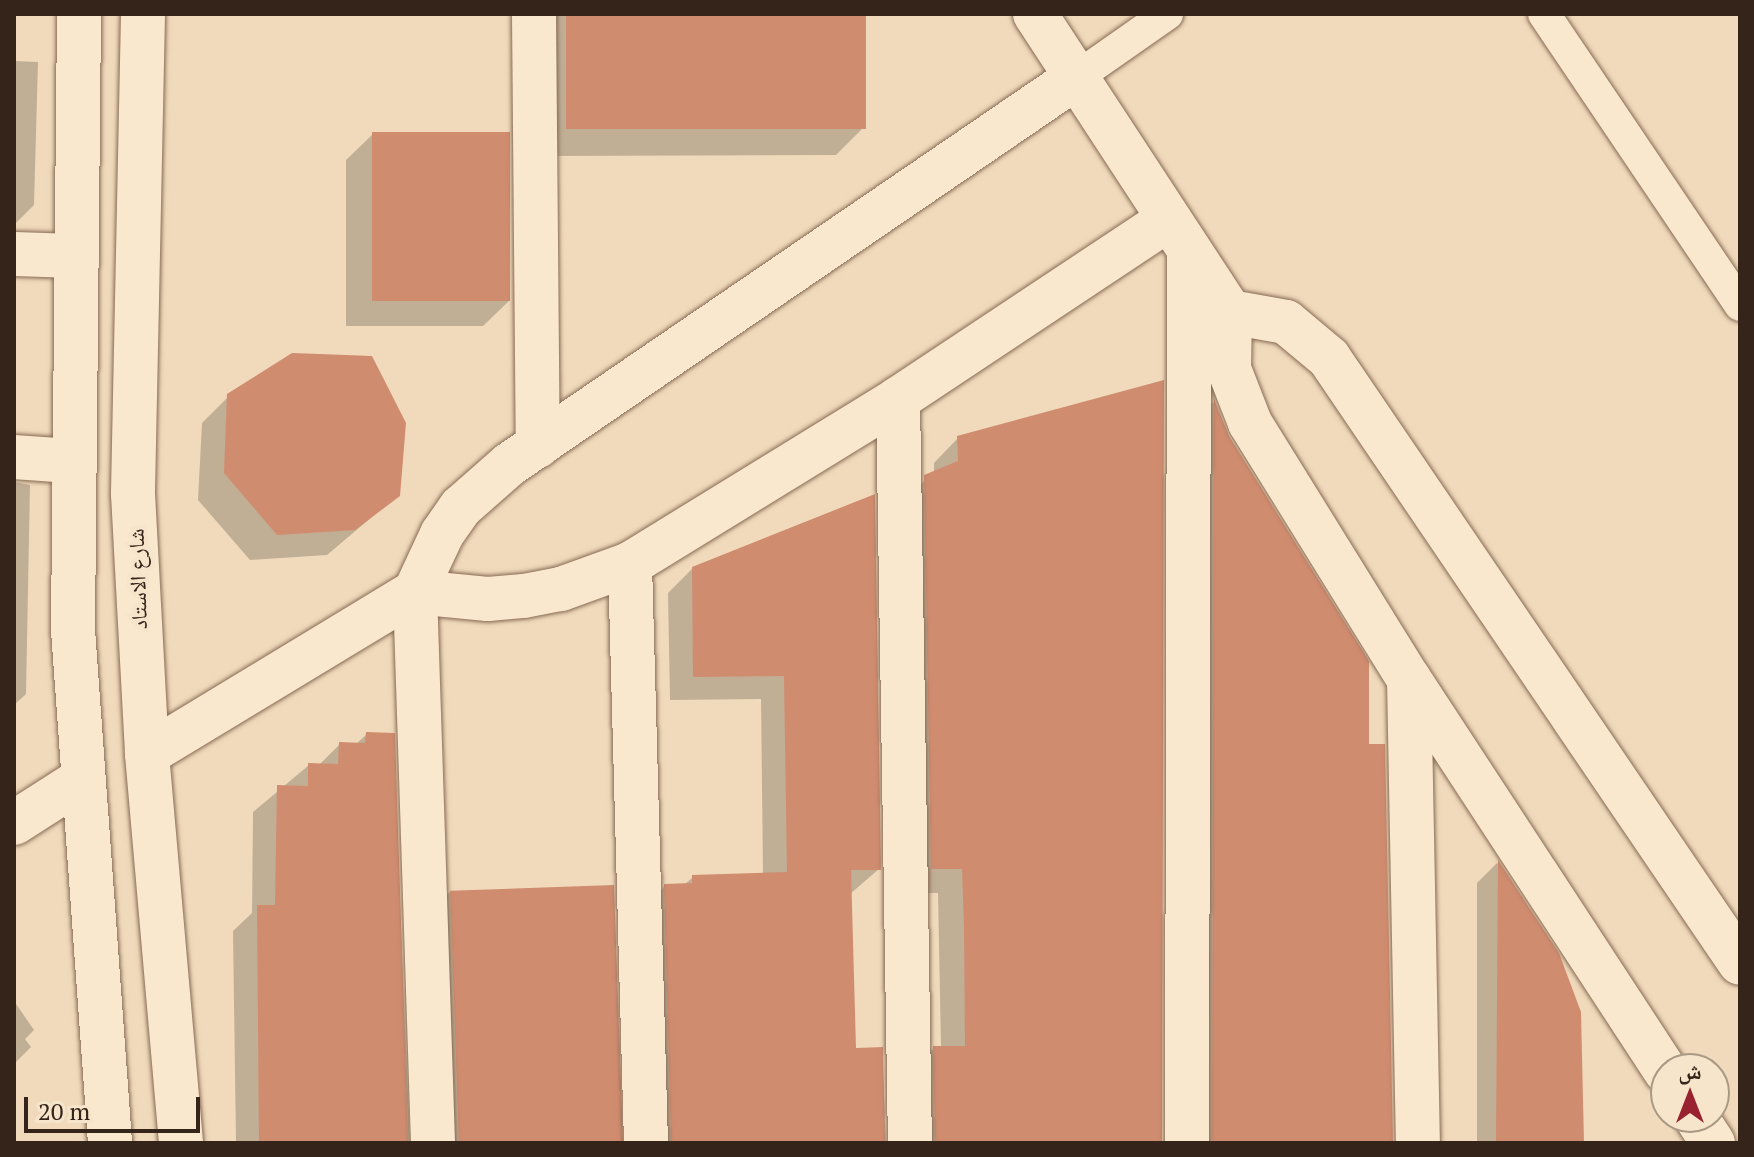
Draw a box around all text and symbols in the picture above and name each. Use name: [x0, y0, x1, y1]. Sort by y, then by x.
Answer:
street label: شارع الاستاد: [122, 528, 152, 630]
north arrow: [1650, 1053, 1730, 1133]
text: ش: [1678, 1056, 1702, 1085]
scale bar: [28, 1081, 204, 1131]
text: 20 m: [38, 1095, 90, 1127]

